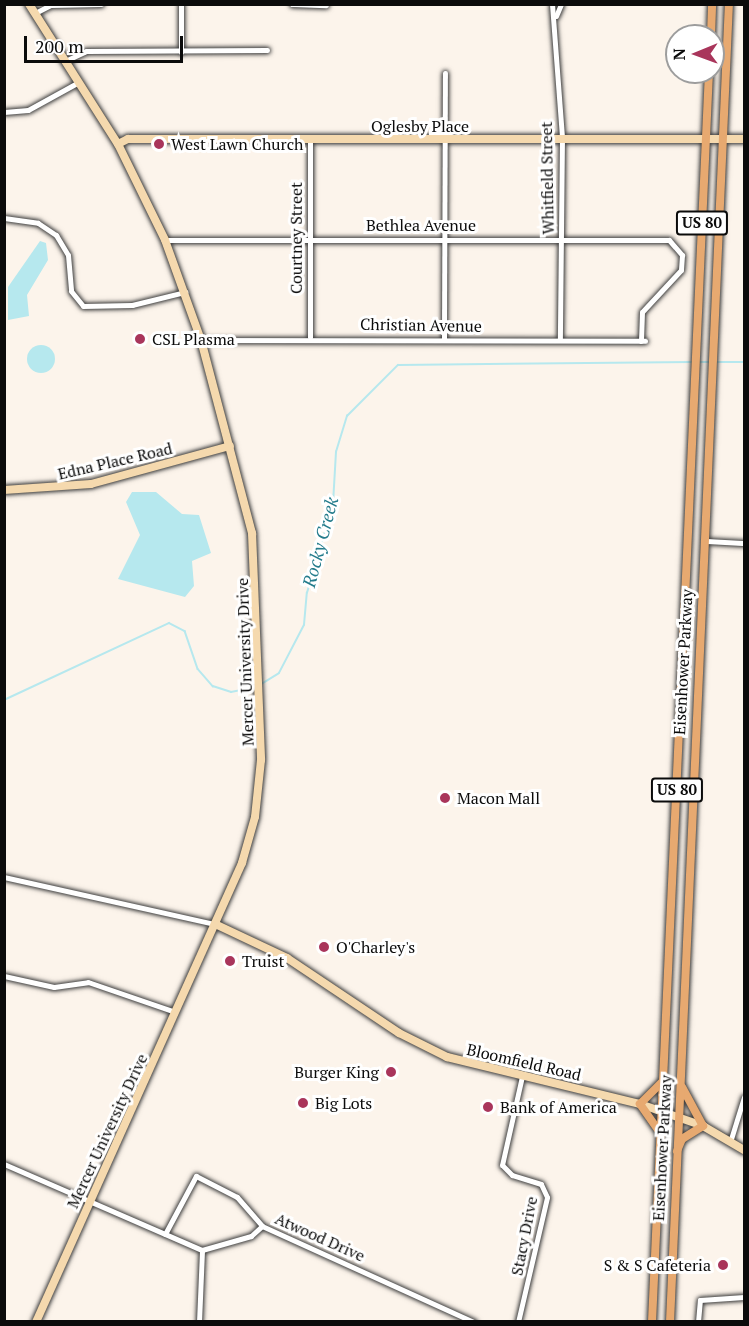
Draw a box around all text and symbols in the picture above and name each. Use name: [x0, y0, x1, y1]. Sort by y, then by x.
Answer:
scale bar: [27, 24, 186, 62]
north arrow: [665, 24, 725, 84]
text: 200 m: [35, 34, 84, 58]
text: N: [668, 48, 690, 61]
street label: Oglesby Place: [371, 116, 469, 136]
street label: Whitfield Street: [536, 121, 558, 235]
place label: West Lawn Church: [171, 134, 303, 154]
marker: West Lawn Church: [152, 137, 166, 151]
street label: Courtney Street: [286, 182, 306, 294]
road number: US 80: [675, 211, 729, 235]
street label: Bethlea Avenue: [366, 215, 476, 235]
street label: Christian Avenue: [360, 314, 482, 336]
place label: CSL Plasma: [152, 329, 235, 349]
marker: CSL Plasma: [133, 332, 147, 346]
street label: Edna Place Road: [56, 438, 174, 484]
water label: Rocky Creek: [298, 495, 342, 589]
street label: Mercer University Drive: [232, 578, 258, 746]
street label: Eisenhower Parkway: [670, 589, 696, 735]
road number: US 80: [650, 778, 704, 802]
place label: Macon Mall: [457, 788, 540, 808]
marker: Macon Mall: [438, 791, 452, 805]
place label: O'Charley's: [336, 937, 415, 957]
marker: O'Charley's: [317, 940, 331, 954]
place label: Truist: [242, 951, 284, 971]
marker: Truist: [223, 954, 237, 968]
street label: Bloomfield Road: [465, 1039, 583, 1085]
street label: Mercer University Drive: [63, 1051, 151, 1211]
place label: Burger King: [294, 1062, 379, 1082]
marker: Burger King: [384, 1065, 398, 1079]
street label: Eisenhower Parkway: [649, 1075, 675, 1221]
place label: Big Lots: [315, 1093, 372, 1113]
marker: Big Lots: [296, 1096, 310, 1110]
place label: Bank of America: [500, 1097, 617, 1117]
marker: Bank of America: [481, 1100, 495, 1114]
street label: Stacy Drive: [507, 1195, 541, 1277]
street label: Atwood Drive: [272, 1209, 368, 1265]
place label: S & S Cafeteria: [604, 1255, 711, 1275]
marker: S & S Cafeteria: [716, 1258, 730, 1272]

